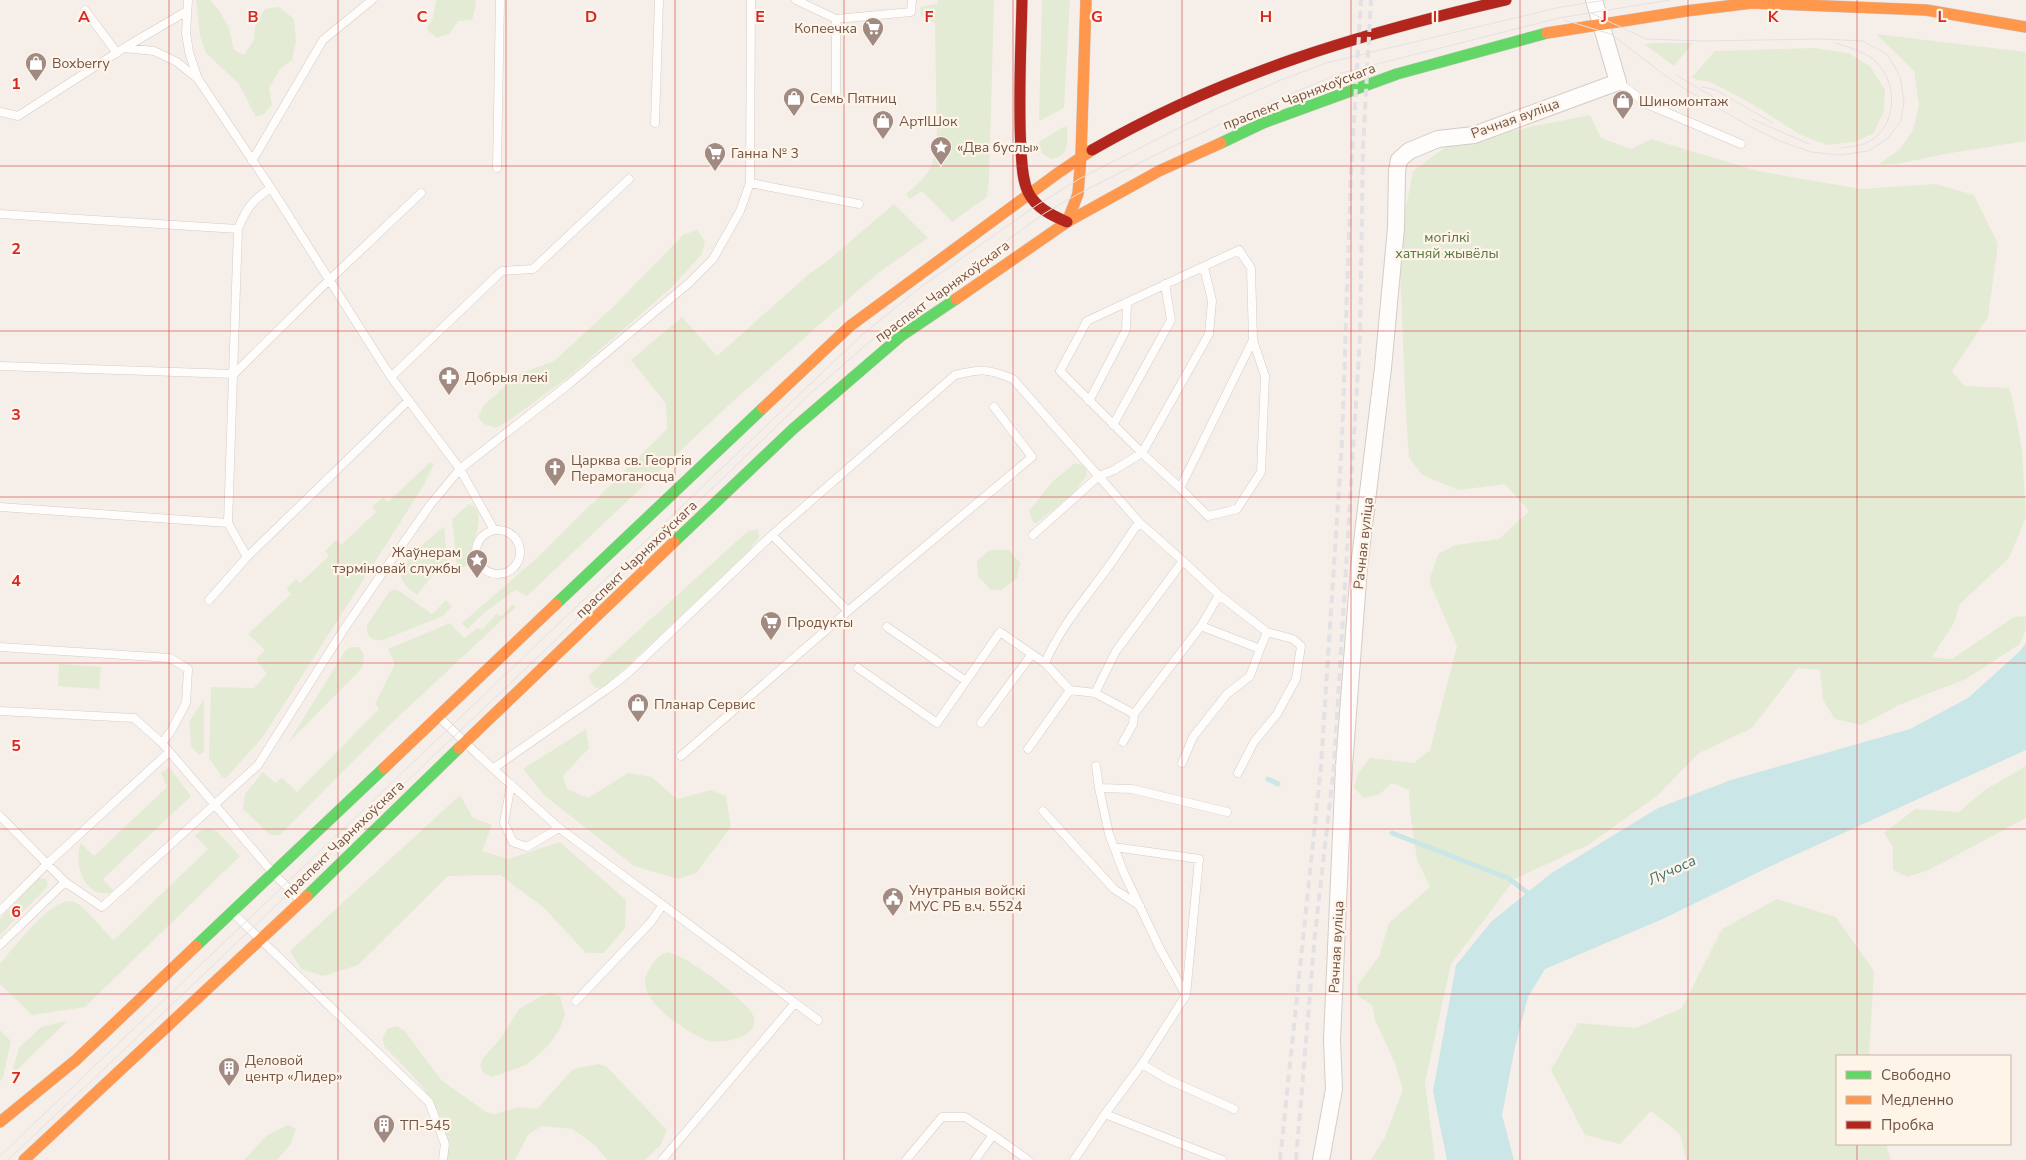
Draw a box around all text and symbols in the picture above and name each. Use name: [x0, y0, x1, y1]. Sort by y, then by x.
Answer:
text: A: [78, 6, 90, 28]
text: B: [247, 6, 259, 28]
text: C: [417, 6, 428, 28]
text: D: [585, 6, 597, 28]
text: E: [755, 6, 765, 28]
text: F: [925, 6, 934, 28]
text: G: [1091, 6, 1103, 28]
text: H: [1260, 6, 1272, 28]
text: I: [1433, 6, 1437, 28]
text: J: [1600, 6, 1607, 28]
text: K: [1768, 6, 1780, 28]
text: L: [1938, 6, 1947, 28]
supermarket icon: Копеечка: [861, 16, 885, 47]
place label: Копеечка: [794, 19, 857, 38]
shop icon: Boxberry: [24, 51, 48, 82]
place label: Boxberry: [52, 54, 110, 73]
street label: праспект Чарняхоўскага: [1220, 59, 1378, 134]
text: 1: [11, 73, 21, 95]
shop icon: Семь Пятниц: [782, 86, 806, 117]
place label: Семь Пятниц: [810, 89, 896, 108]
shop icon: Шиномонтаж: [1611, 89, 1635, 120]
place label: Шиномонтаж: [1639, 92, 1728, 111]
street label: Рачная вуліца: [1468, 94, 1562, 143]
shop icon: АртIШок: [871, 109, 895, 140]
place label: АртIШок: [899, 112, 958, 131]
place icon: «Два буслы»: [929, 135, 953, 166]
place label: «Два буслы»: [957, 138, 1039, 157]
supermarket icon: Ганна № 3: [703, 141, 727, 172]
place label: Ганна № 3: [731, 144, 799, 163]
park label: могілкі хатняй жывёлы: [1395, 228, 1499, 263]
street label: праспект Чарняхоўскага: [871, 236, 1014, 347]
text: 2: [11, 238, 21, 260]
pharmacy icon: Добрыя лекі: [437, 365, 461, 396]
place label: Добрыя лекі: [465, 368, 548, 387]
text: 3: [11, 404, 21, 426]
place label: Царква св. Георгія Перамоганосца: [571, 451, 692, 486]
church icon: Царква св. Георгія Перамоганосца: [543, 456, 567, 487]
street label: праспект Чарняхоўскага: [571, 496, 701, 623]
street label: Рачная вуліца: [1349, 496, 1378, 590]
place label: Жаўнерам тэрміновай службы: [333, 543, 461, 578]
place icon: Жаўнерам тэрміновай службы: [465, 548, 489, 579]
text: 4: [11, 570, 21, 592]
supermarket icon: Продукты: [759, 610, 783, 641]
place label: Продукты: [787, 613, 853, 632]
shop icon: Планар Сервис: [626, 692, 650, 723]
place label: Планар Сервис: [654, 695, 756, 714]
text: 5: [11, 735, 21, 757]
street label: праспект Чарняхоўскага: [278, 776, 408, 903]
water label: Лучоса: [1644, 850, 1699, 890]
place label: Унутраныя войскі МУС РБ в.ч. 5524: [908, 881, 1026, 916]
public building icon: Унутраныя войскі МУС РБ в.ч. 5524: [881, 886, 905, 917]
street label: Рачная вуліца: [1325, 900, 1348, 994]
text: 6: [11, 901, 21, 923]
place label: Деловой центр «Лидер»: [245, 1051, 343, 1086]
legend: [1836, 1055, 2011, 1145]
building icon: Деловой центр «Лидер»: [217, 1056, 241, 1087]
text: Свободно: [1881, 1065, 1951, 1085]
text: 7: [11, 1067, 21, 1089]
text: Медленно: [1881, 1090, 1954, 1110]
building icon: ТП-545: [372, 1113, 396, 1144]
text: Пробка: [1881, 1115, 1934, 1135]
place label: ТП-545: [400, 1116, 450, 1135]

